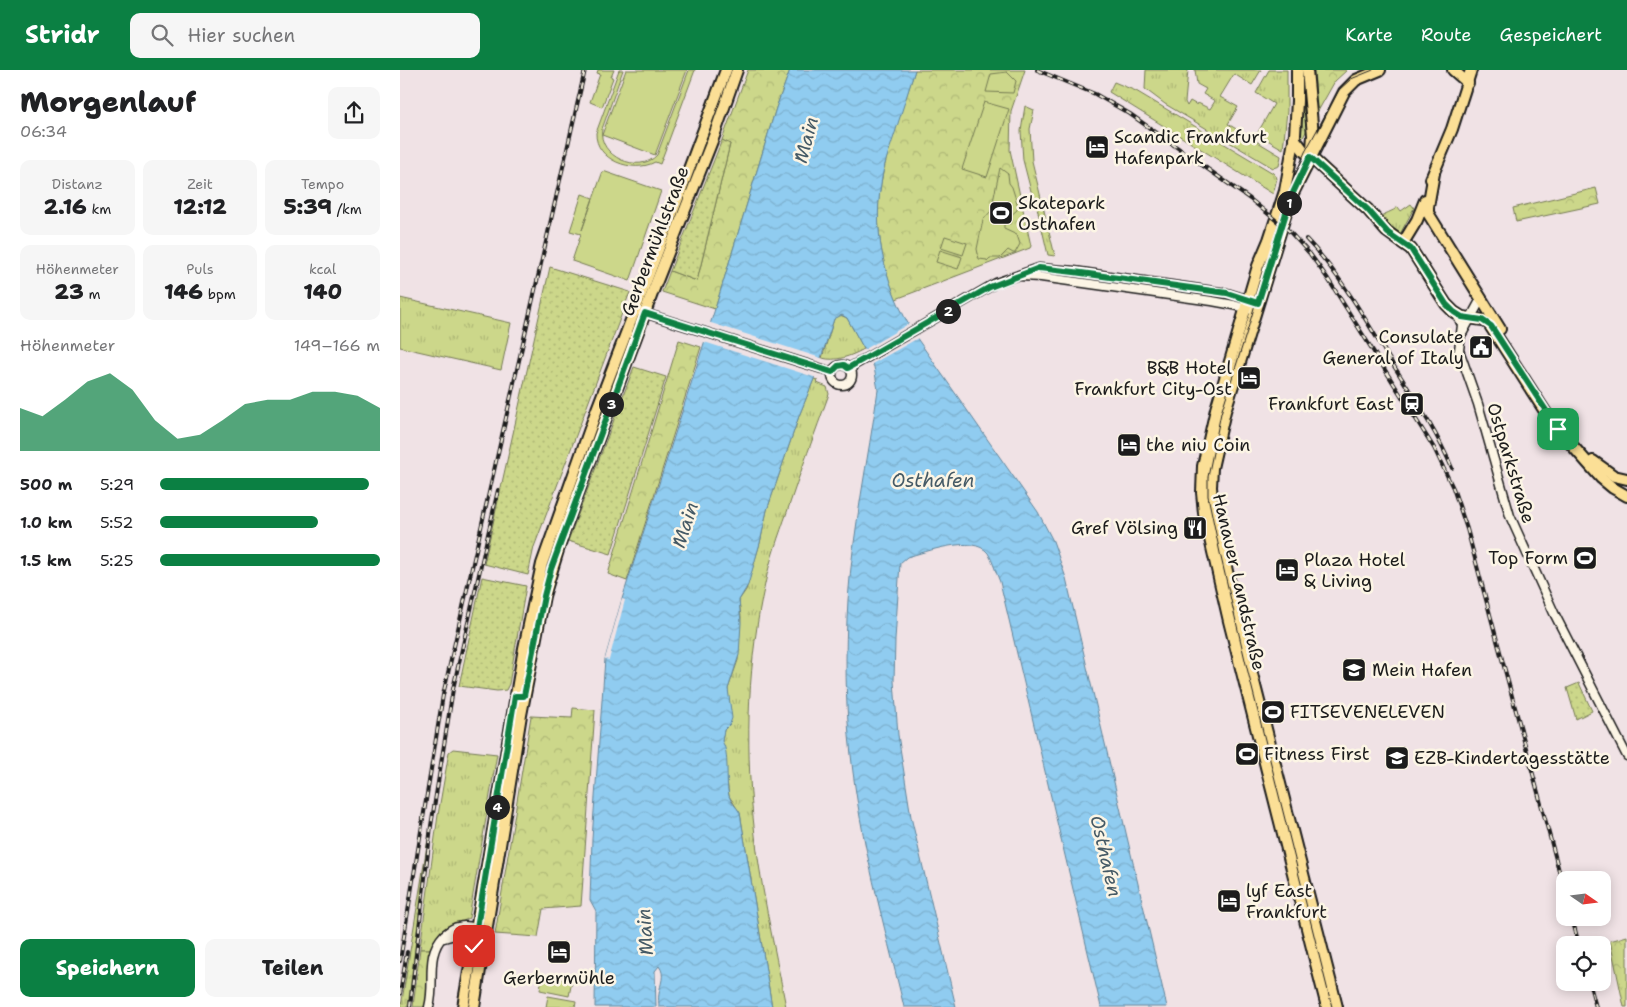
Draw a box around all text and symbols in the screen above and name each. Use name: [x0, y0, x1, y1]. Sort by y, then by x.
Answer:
search box: [130, 13, 480, 58]
text: Stridr: [25, 19, 100, 51]
icon: search: [148, 21, 176, 49]
text: Hier suchen: [188, 23, 295, 48]
text: Karte: [1345, 23, 1393, 47]
text: Route: [1421, 23, 1472, 47]
text: Gespeichert: [1500, 23, 1602, 47]
text: Morgenlauf: [20, 83, 196, 121]
button: share: [328, 87, 380, 139]
water label: Main: [788, 114, 824, 166]
text: 06:34: [20, 121, 67, 142]
place label: Scandic Frankfurt Hafenpark: [1114, 125, 1267, 170]
hotel icon: Scandic Frankfurt Hafenpark: [1084, 134, 1110, 160]
street label: Gerbermühlstraße: [615, 163, 695, 319]
text: Distanz: [52, 175, 103, 193]
text: Zeit: [187, 175, 213, 193]
text: Tempo: [301, 175, 344, 193]
pin: 1: [1276, 190, 1302, 216]
place label: Skatepark Osthafen: [1018, 191, 1105, 236]
text: 2.16: [43, 193, 87, 221]
text: 12:12: [173, 193, 227, 221]
text: 5:39: [284, 193, 332, 221]
text: 1: [1286, 194, 1293, 212]
text: km: [87, 200, 111, 218]
text: /km: [332, 200, 362, 218]
sports icon: Skatepark Osthafen: [988, 200, 1014, 226]
text: Höhenmeter: [36, 260, 119, 278]
text: Puls: [186, 260, 214, 278]
text: kcal: [309, 260, 336, 278]
text: 23: [54, 278, 84, 306]
text: 146: [164, 278, 203, 306]
text: 140: [303, 278, 342, 306]
text: m: [84, 285, 100, 303]
text: bpm: [203, 285, 236, 303]
pin: 2: [936, 298, 960, 324]
text: 2: [944, 302, 953, 320]
place label: Consulate General of Italy: [1322, 325, 1464, 370]
public building icon: Consulate General of Italy: [1468, 334, 1494, 360]
text: Höhenmeter: [20, 335, 115, 356]
text: 149–166 m: [294, 335, 380, 356]
place label: B&B Hotel Frankfurt City-Ost: [1075, 356, 1233, 401]
hotel icon: B&B Hotel Frankfurt City-Ost: [1236, 365, 1262, 391]
station icon: Frankfurt East: [1399, 391, 1425, 417]
pin: 3: [598, 392, 624, 416]
place label: Frankfurt East: [1268, 392, 1394, 416]
text: 3: [607, 395, 616, 413]
street label: Ostparkstraße: [1481, 400, 1541, 526]
pin: [1537, 408, 1579, 450]
icon: arrive: [1544, 415, 1572, 443]
hotel icon: the niu Coin: [1116, 432, 1142, 458]
place label: the niu Coin: [1146, 433, 1250, 457]
water label: Osthafen: [892, 468, 975, 493]
text: 500 m: [20, 474, 72, 495]
text: 5:29: [100, 474, 134, 495]
street label: Hanauer Landstraße: [1207, 491, 1271, 673]
water label: Main: [666, 499, 704, 551]
text: 1.0 km: [20, 512, 72, 533]
text: 5:52: [100, 512, 133, 533]
restaurant icon: Gref Völsing: [1182, 515, 1208, 541]
place label: Gref Völsing: [1071, 516, 1178, 540]
sports icon: Top Form: [1572, 545, 1598, 571]
place label: Top Form: [1488, 546, 1568, 570]
place label: Plaza Hotel & Living: [1304, 548, 1406, 593]
text: 1.5 km: [20, 550, 72, 571]
text: 5:25: [100, 550, 133, 571]
hotel icon: Plaza Hotel & Living: [1274, 557, 1300, 583]
school or university icon: Mein Hafen: [1341, 657, 1367, 683]
place label: Mein Hafen: [1372, 658, 1472, 682]
sports icon: FITSEVENELEVEN: [1260, 699, 1286, 725]
place label: FITSEVENELEVEN: [1290, 700, 1445, 724]
sports icon: Fitness First: [1234, 741, 1260, 767]
place label: Fitness First: [1264, 742, 1370, 766]
school or university icon: EZB-Kindertagesstätte: [1384, 745, 1410, 771]
place label: EZB-Kindertagesstätte: [1414, 746, 1610, 770]
pin: 4: [484, 794, 510, 820]
text: 4: [493, 798, 502, 816]
water label: Osthafen: [1084, 813, 1128, 899]
north arrow: [1556, 871, 1611, 926]
map controls: [1556, 871, 1611, 991]
place label: lyf East Frankfurt: [1246, 879, 1327, 924]
hotel icon: lyf East Frankfurt: [1216, 888, 1242, 914]
water label: Main: [631, 908, 659, 956]
pin: [453, 925, 495, 967]
icon: check: [460, 932, 488, 960]
button: locate: [1556, 936, 1611, 991]
button: Speichern: [20, 939, 195, 997]
button: Teilen: [205, 939, 380, 997]
hotel icon: Gerbermühle: [546, 939, 572, 965]
place label: Gerbermühle: [503, 966, 615, 990]

